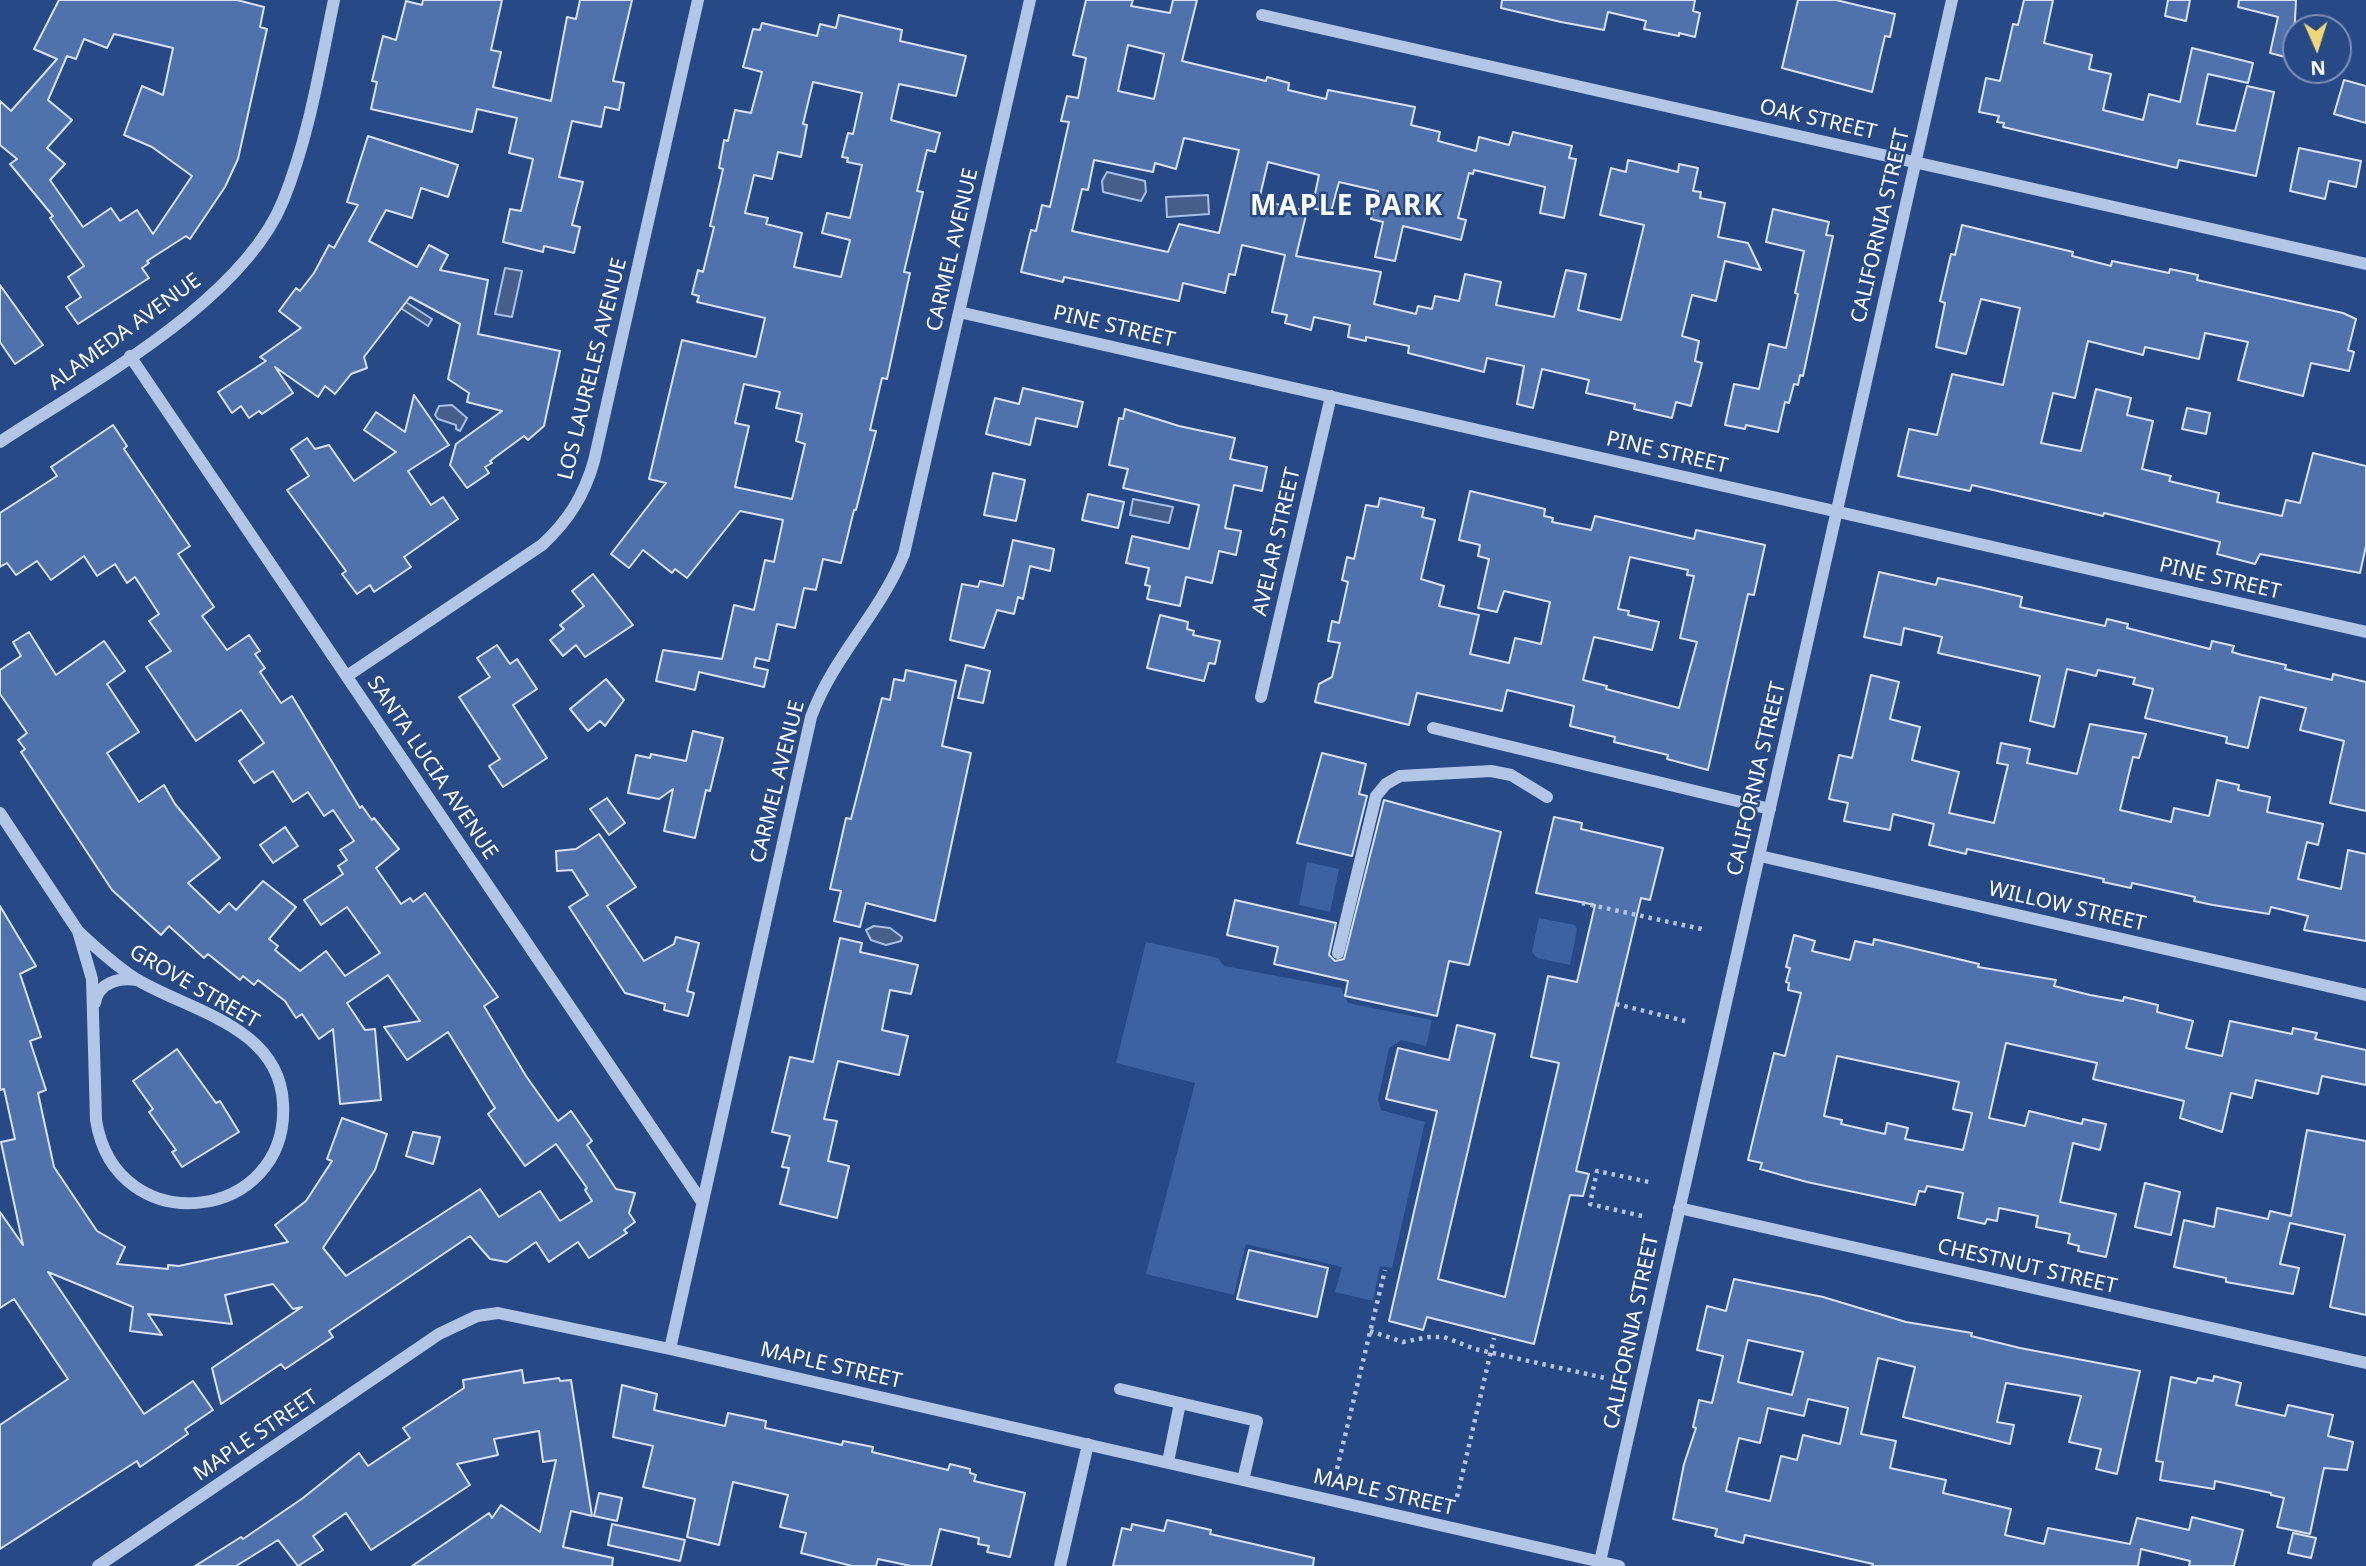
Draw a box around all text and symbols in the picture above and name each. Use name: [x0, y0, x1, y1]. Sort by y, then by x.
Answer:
north arrow: [2282, 14, 2352, 84]
text: N: [2310, 55, 2326, 81]
street label: OAK STREET: [1757, 94, 1879, 146]
street label: CALIFORNIA STREET: [1846, 126, 1916, 326]
street label: CARMEL AVENUE: [922, 166, 984, 334]
district label: MAPLE PARK: [1251, 190, 1443, 224]
street label: LOS LAURELES AVENUE: [553, 255, 633, 483]
street label: ALAMEDA AVENUE: [44, 268, 206, 396]
street label: PINE STREET: [1051, 301, 1177, 353]
street label: PINE STREET: [1604, 427, 1730, 479]
street label: AVELAR STREET: [1248, 466, 1306, 618]
street label: PINE STREET: [2157, 553, 2283, 605]
street label: SANTA LUCIA AVENUE: [361, 672, 503, 864]
street label: CALIFORNIA STREET: [1722, 679, 1792, 879]
street label: CARMEL AVENUE: [746, 698, 810, 866]
street label: WILLOW STREET: [1986, 877, 2148, 937]
street label: GROVE STREET: [125, 940, 263, 1034]
street label: CALIFORNIA STREET: [1599, 1232, 1665, 1432]
street label: CHESTNUT STREET: [1935, 1234, 2119, 1300]
street label: MAPLE STREET: [758, 1337, 904, 1395]
street label: MAPLE STREET: [189, 1385, 323, 1487]
street label: MAPLE STREET: [1311, 1464, 1457, 1522]

